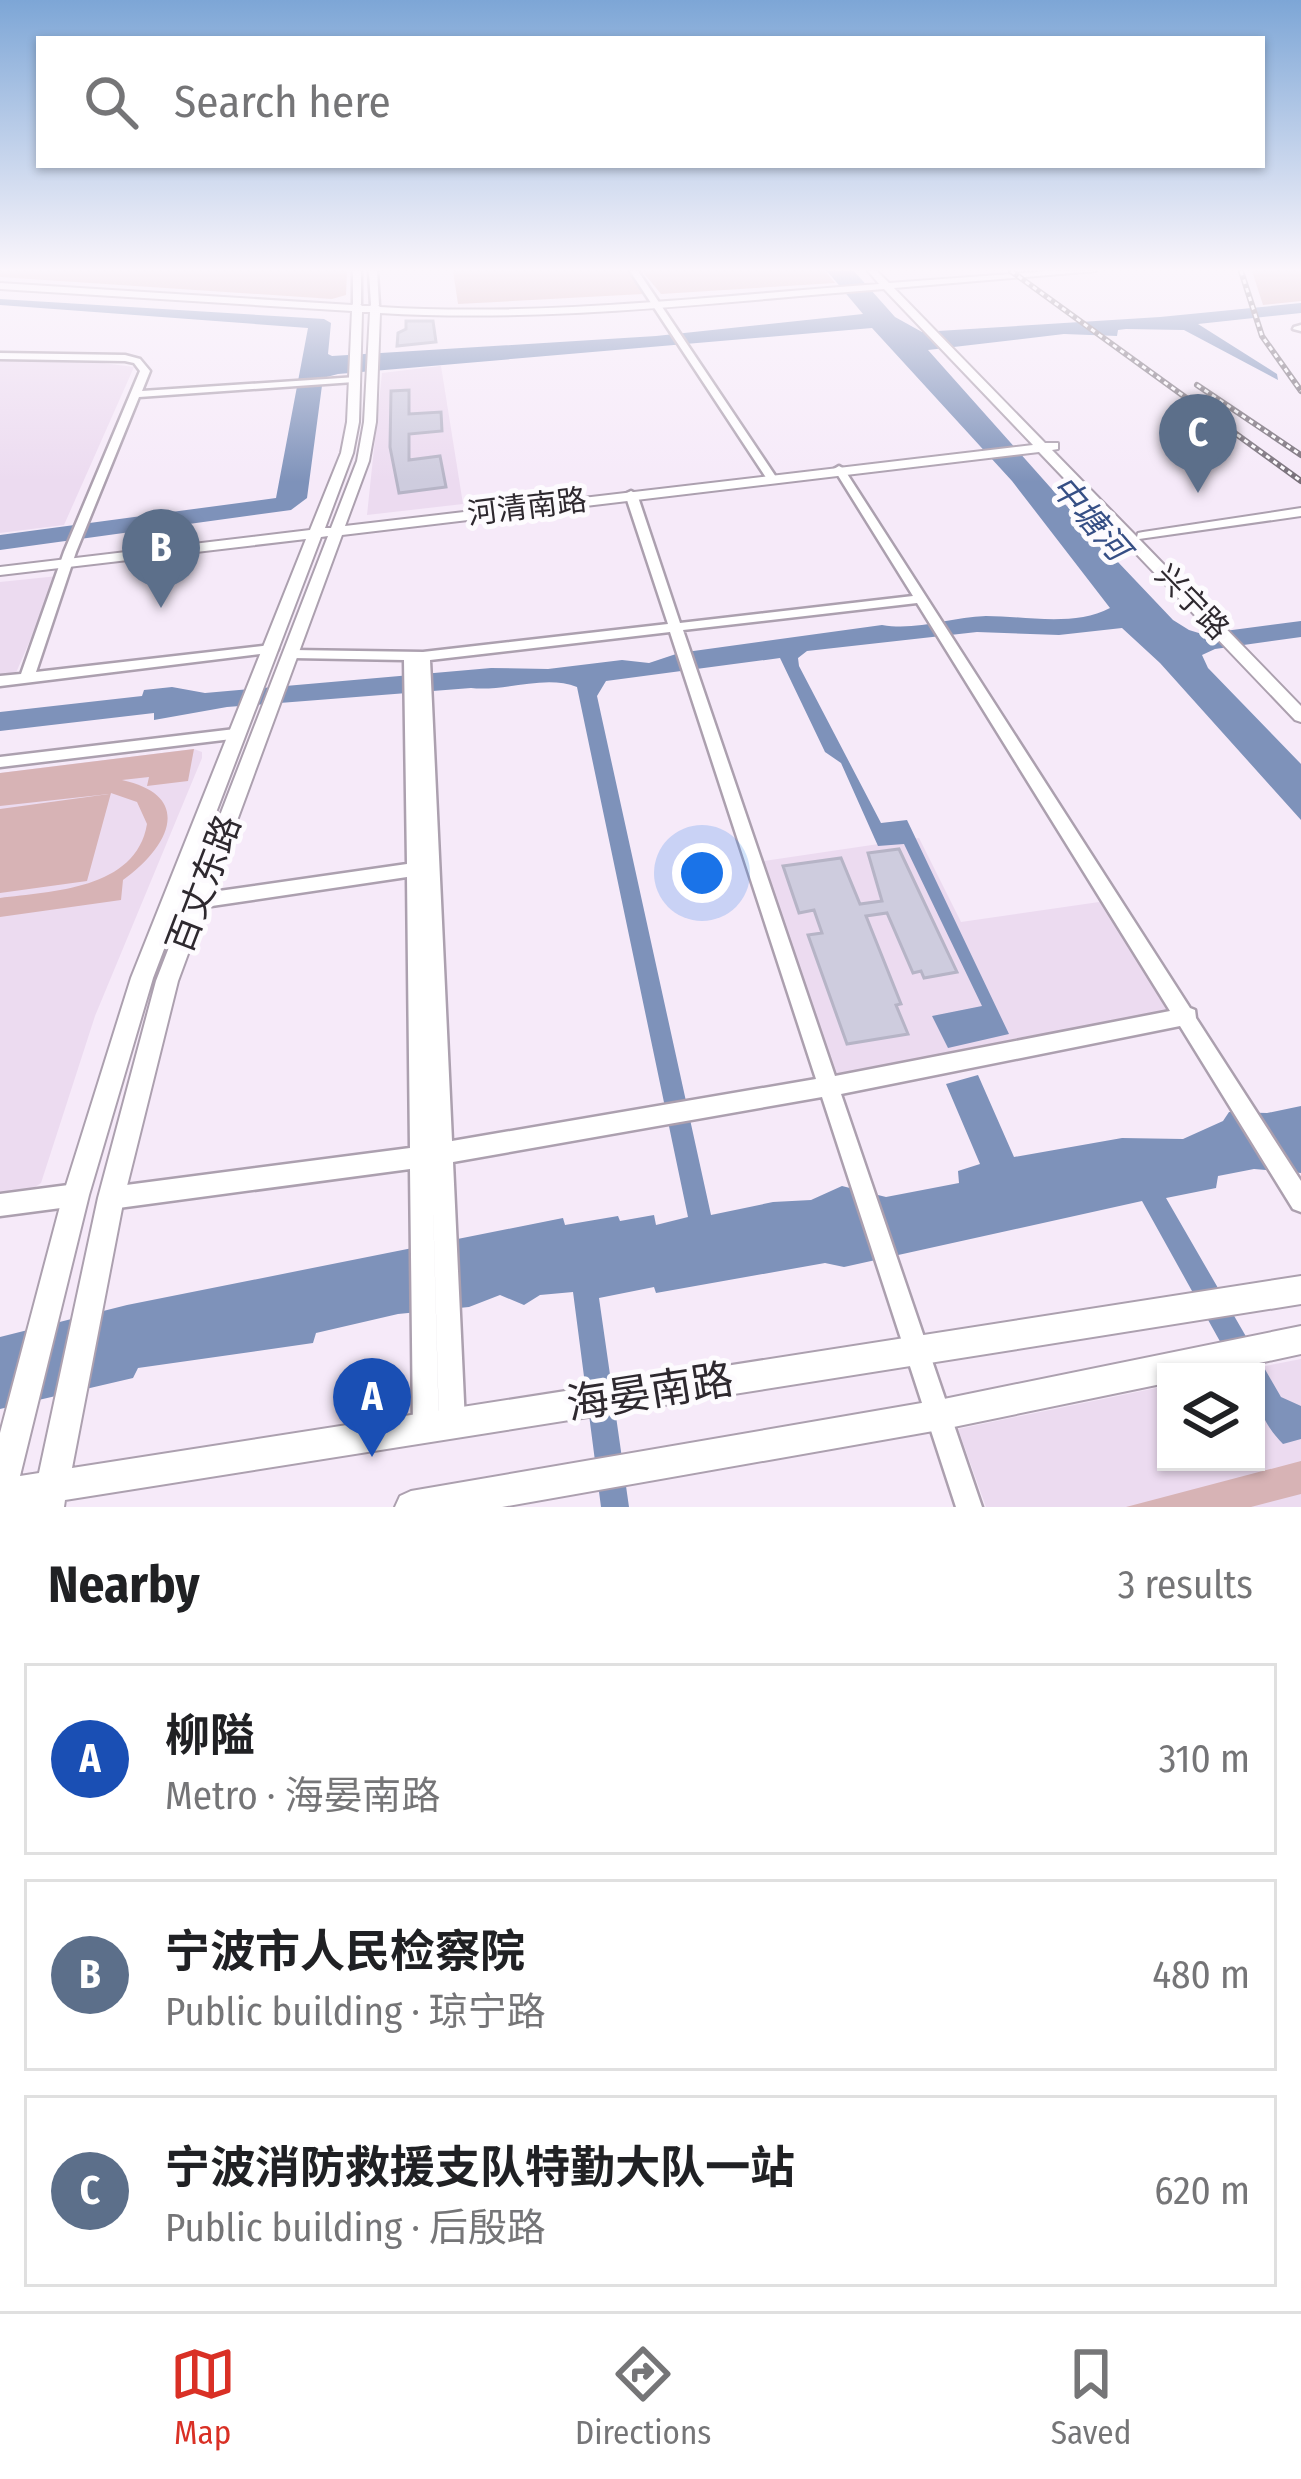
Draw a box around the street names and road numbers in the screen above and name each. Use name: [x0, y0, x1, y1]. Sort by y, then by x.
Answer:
street label: 河清南路: [465, 482, 589, 532]
street label: 兴宁路: [1148, 557, 1236, 647]
street label: 百丈东路: [158, 809, 250, 959]
street label: 海晏南路: [563, 1354, 737, 1430]

